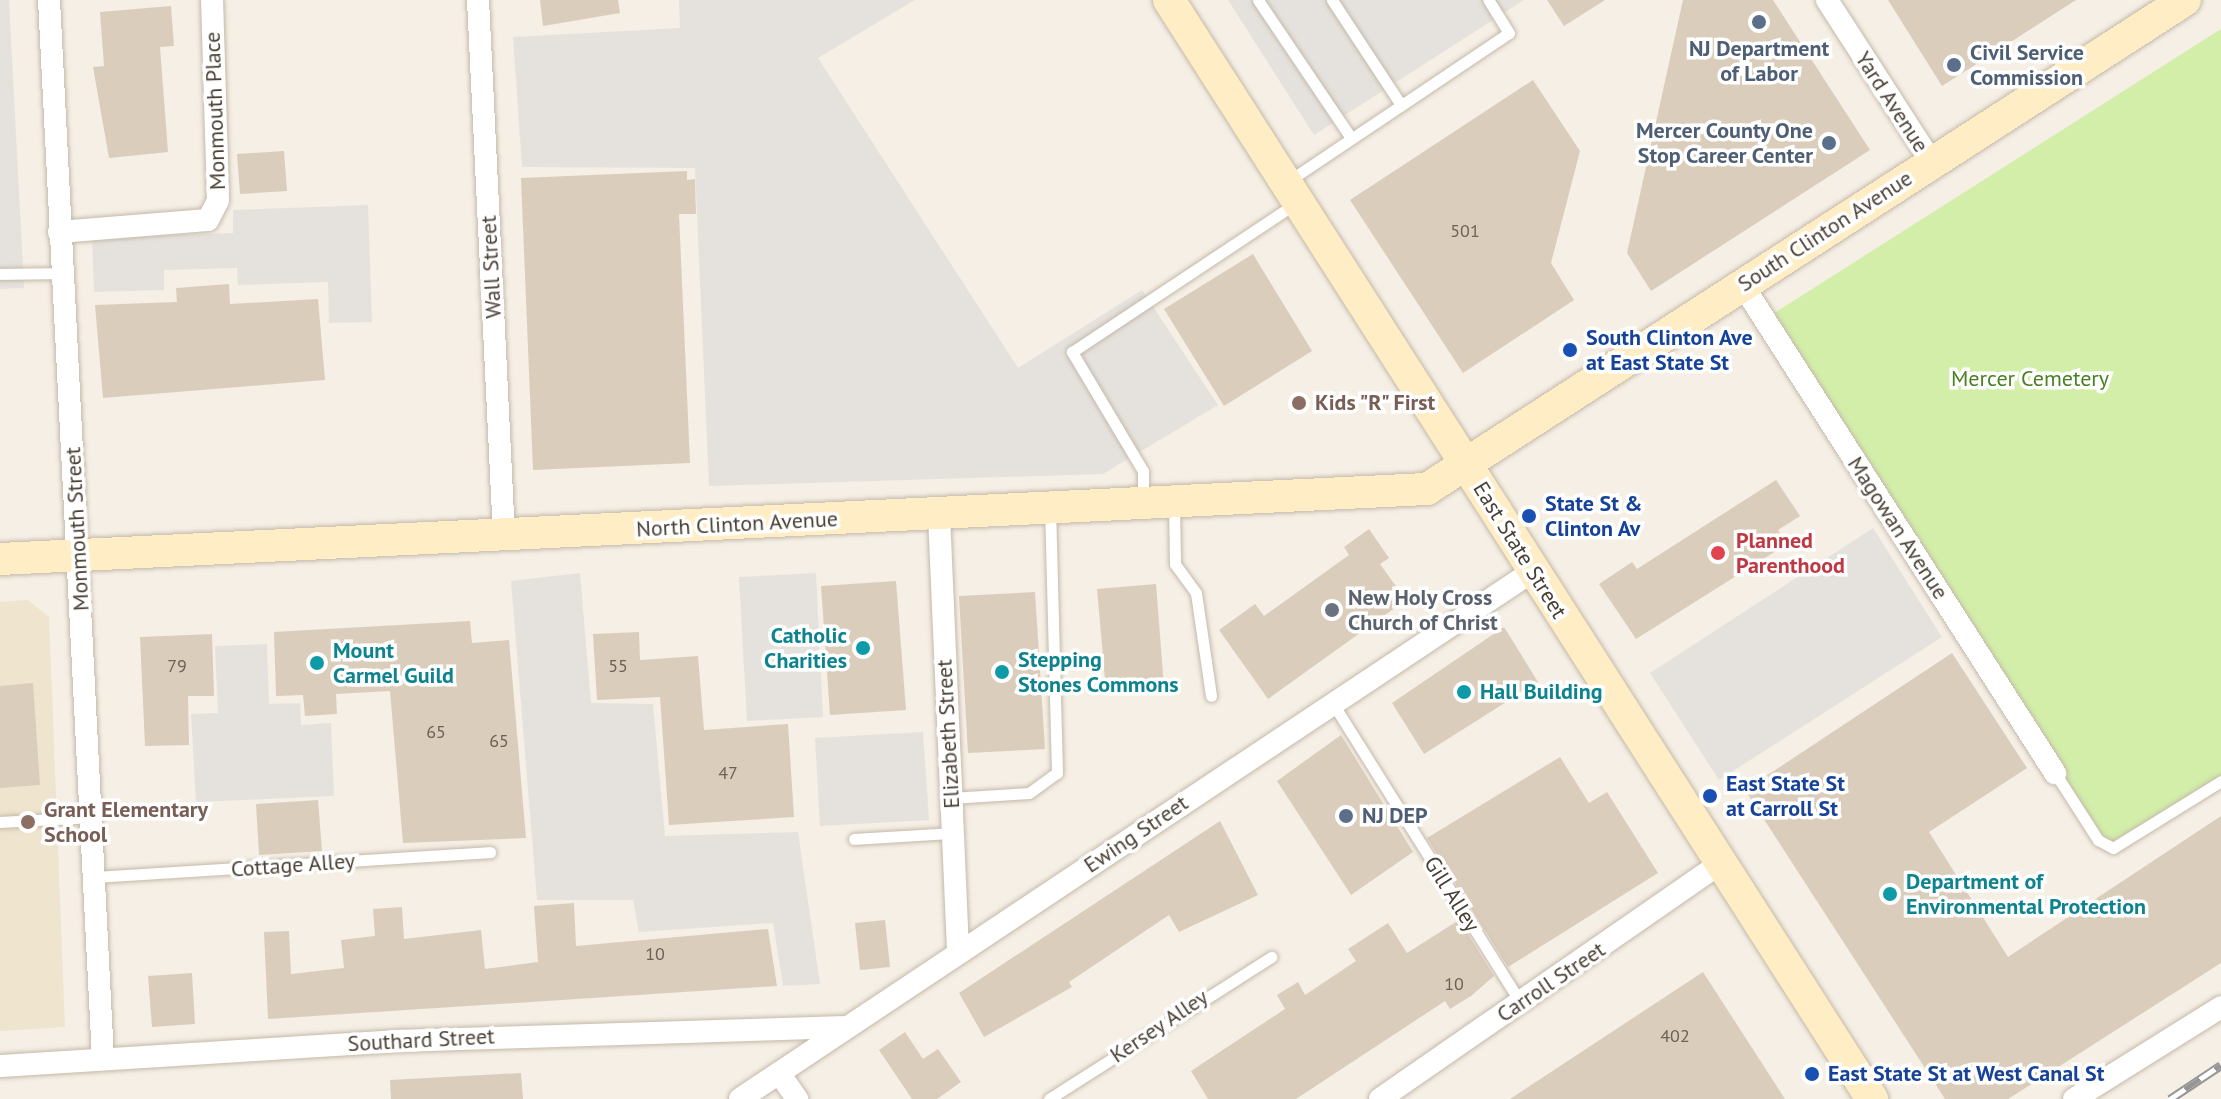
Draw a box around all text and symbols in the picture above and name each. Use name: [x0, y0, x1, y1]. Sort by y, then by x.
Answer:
marker: NJ Department of Labor: [1750, 13, 1768, 31]
street label: Monmouth Place: [199, 31, 231, 191]
place label: NJ Department of Labor: [1689, 35, 1829, 86]
place label: Civil Service Commission: [1970, 39, 2084, 90]
street label: Yard Avenue: [1849, 46, 1935, 158]
marker: Civil Service Commission: [1945, 56, 1963, 74]
place label: Mercer County One Stop Career Center: [1635, 117, 1813, 168]
marker: Mercer County One Stop Career Center: [1820, 134, 1838, 152]
street label: South Clinton Avenue: [1733, 165, 1917, 297]
street label: Wall Street: [475, 215, 507, 319]
house number: 501: [1450, 220, 1480, 242]
place label: South Clinton Ave at East State St: [1586, 324, 1754, 376]
marker: South Clinton Ave at East State St: [1561, 341, 1579, 359]
park label: Mercer Cemetery: [1951, 366, 2109, 392]
place label: Kids "R" First: [1315, 390, 1439, 416]
marker: Kids "R" First: [1290, 394, 1308, 412]
street label: Monmouth Street: [60, 446, 94, 612]
street label: Magowan Avenue: [1842, 451, 1954, 605]
street label: East State Street: [1468, 477, 1572, 623]
place label: State St & Clinton Av: [1545, 490, 1642, 542]
street label: North Clinton Avenue: [635, 506, 839, 542]
marker: State St & Clinton Av: [1520, 507, 1538, 525]
place label: Planned Parenthood: [1736, 527, 1845, 578]
marker: Planned Parenthood: [1707, 542, 1729, 564]
place label: New Holy Cross Church of Christ: [1348, 584, 1498, 636]
marker: New Holy Cross Church of Christ: [1323, 601, 1341, 619]
place label: Catholic Charities: [764, 622, 847, 674]
place label: Mount Carmel Guild: [333, 637, 454, 688]
marker: Catholic Charities: [854, 639, 872, 657]
place label: Stepping Stones Commons: [1018, 646, 1179, 698]
marker: Mount Carmel Guild: [308, 654, 326, 672]
house number: 79: [167, 655, 187, 677]
house number: 55: [608, 655, 628, 677]
street label: Elizabeth Street: [931, 659, 965, 809]
marker: Stepping Stones Commons: [993, 663, 1011, 681]
place label: Hall Building: [1480, 679, 1603, 705]
marker: Hall Building: [1455, 683, 1473, 701]
house number: 65: [426, 721, 446, 743]
house number: 65: [489, 730, 509, 752]
house number: 47: [718, 762, 738, 784]
place label: East State St at Carroll St: [1726, 770, 1845, 822]
marker: East State St at Carroll St: [1701, 787, 1719, 805]
street label: Ewing Street: [1079, 790, 1193, 878]
place label: Grant Elementary School: [44, 796, 208, 848]
place label: NJ DEP: [1362, 803, 1428, 829]
marker: NJ DEP: [1337, 807, 1355, 825]
marker: Grant Elementary School: [19, 813, 37, 831]
street label: Cottage Alley: [230, 847, 356, 883]
street label: Gill Alley: [1418, 851, 1486, 937]
place label: Department of Environmental Protection: [1906, 868, 2146, 920]
marker: Department of Environmental Protection: [1881, 885, 1899, 903]
street label: Carroll Street: [1492, 936, 1610, 1028]
house number: 10: [645, 943, 665, 965]
house number: 10: [1444, 973, 1464, 995]
street label: Kersey Alley: [1104, 983, 1214, 1069]
street label: Southard Street: [347, 1023, 495, 1057]
house number: 402: [1660, 1025, 1690, 1047]
place label: East State St at West Canal St: [1828, 1061, 2105, 1087]
marker: East State St at West Canal St: [1803, 1065, 1821, 1083]

